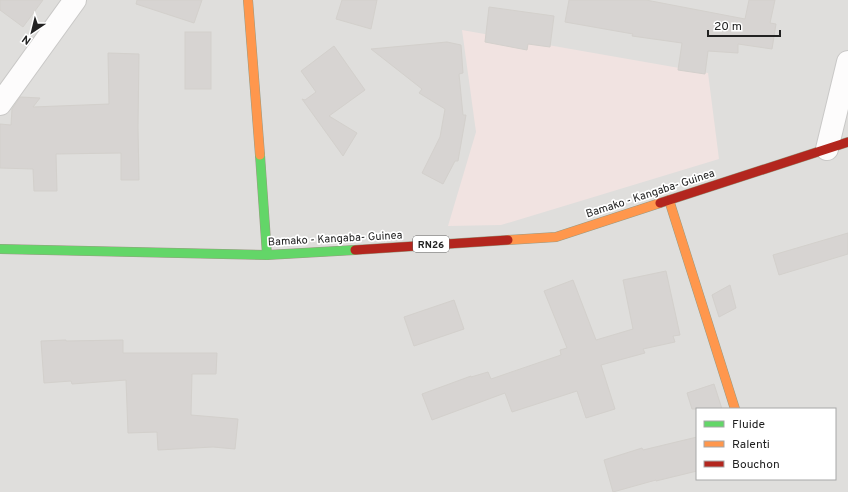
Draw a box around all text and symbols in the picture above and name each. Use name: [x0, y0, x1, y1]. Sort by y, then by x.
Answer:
north arrow: [12, 12, 52, 52]
scale bar: [708, 12, 780, 38]
text: 20 m: [714, 19, 742, 35]
text: N: [20, 31, 34, 47]
street label: Bamako - Kangaba- Guinea: [584, 166, 717, 221]
street label: Bamako - Kangaba- Guinea: [267, 228, 403, 250]
road number: RN26: [413, 236, 449, 252]
legend: [696, 408, 836, 480]
text: Fluide: [732, 417, 765, 433]
text: Ralenti: [732, 437, 770, 453]
text: Bouchon: [732, 457, 780, 473]

